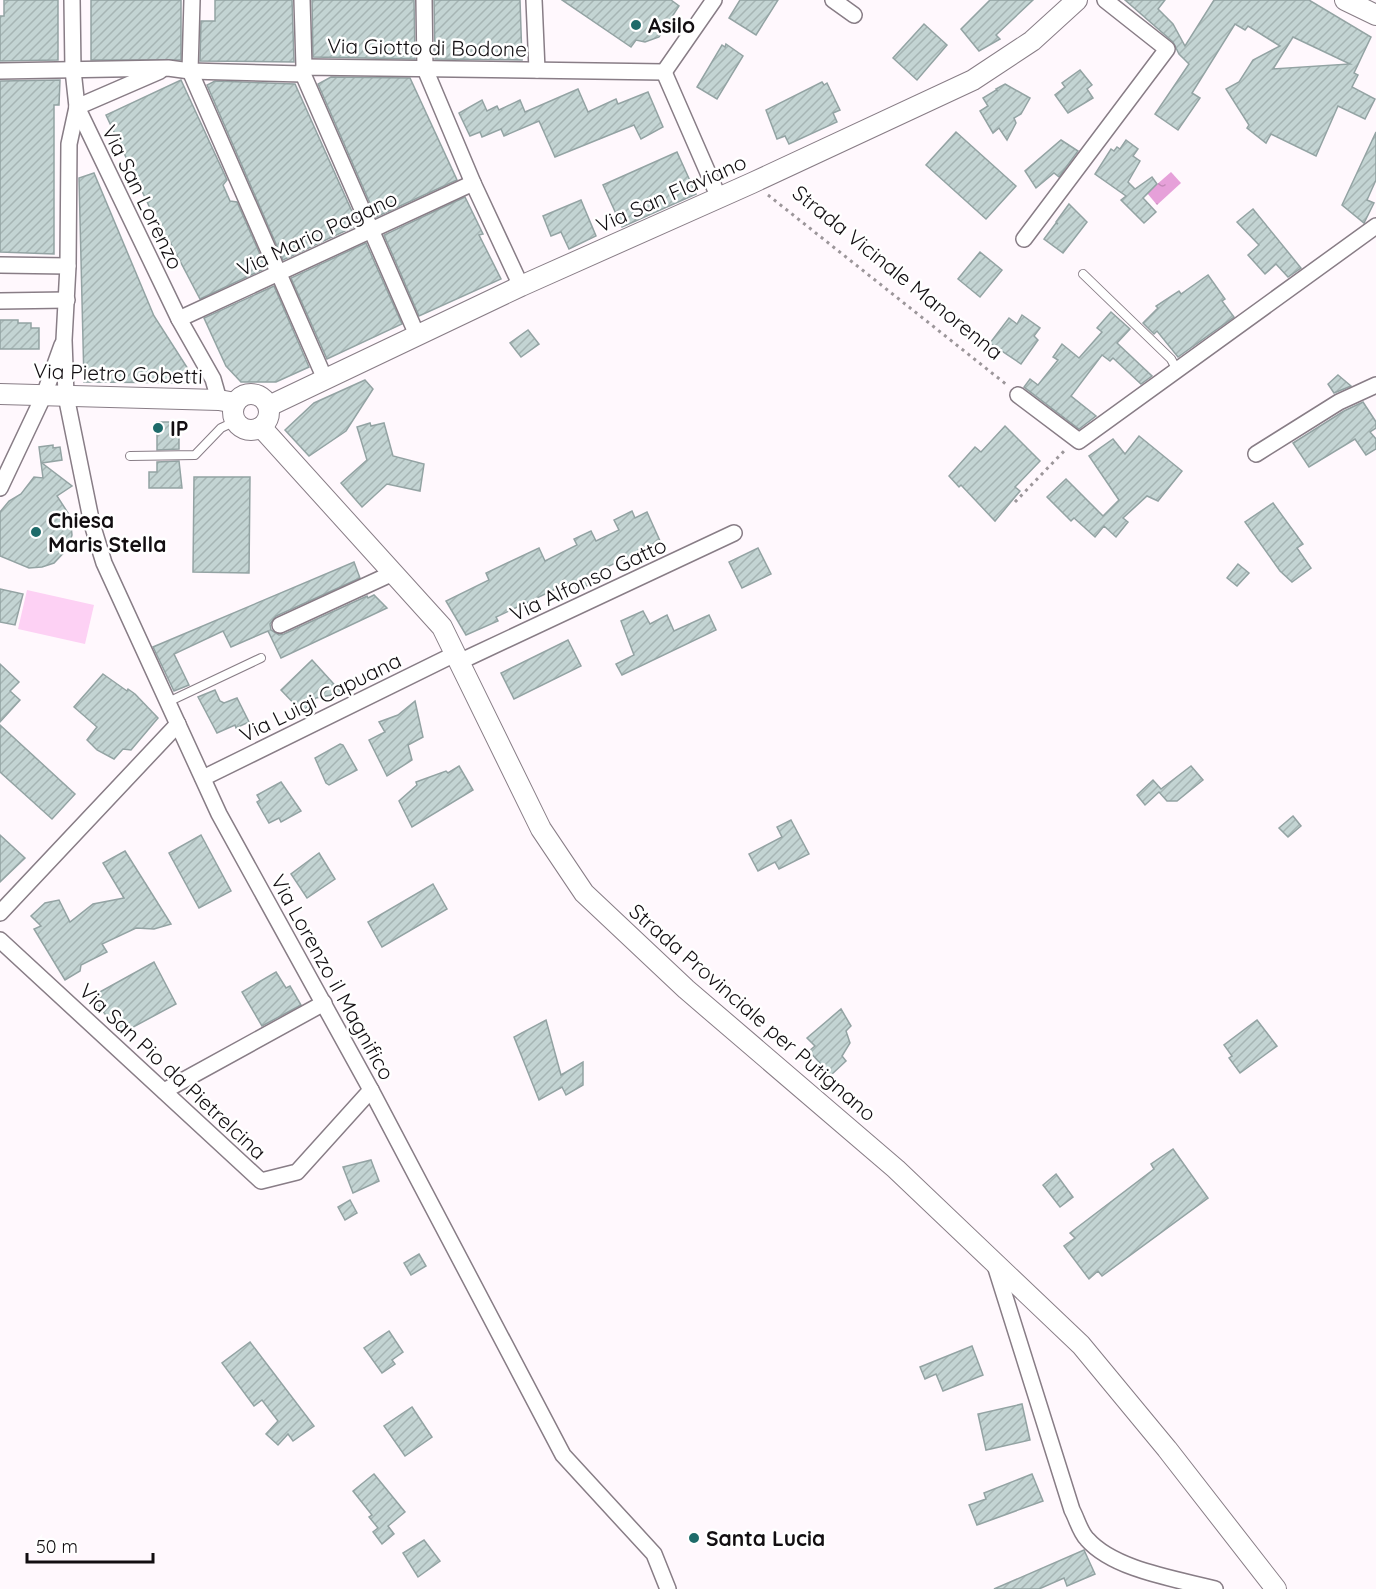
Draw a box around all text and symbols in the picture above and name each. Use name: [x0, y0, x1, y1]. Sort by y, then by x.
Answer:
place label: Asilo: [648, 12, 695, 38]
marker: Asilo: [629, 18, 643, 32]
street label: Via Giotto di Bodone: [327, 32, 527, 62]
street label: Via San Lorenzo: [97, 121, 189, 273]
street label: Via San Flaviano: [592, 148, 750, 238]
street label: Strada Vicinale Manorenna: [788, 179, 1008, 365]
street label: Via Mario Pagano: [233, 185, 401, 281]
street label: Via Pietro Gobetti: [33, 357, 203, 389]
place label: IP: [170, 415, 188, 441]
marker: IP: [151, 421, 165, 435]
place label: Chiesa Maris Stella: [48, 507, 166, 557]
marker: Chiesa Maris Stella: [29, 525, 43, 539]
street label: Via Alfonso Gatto: [506, 531, 670, 627]
street label: Via Luigi Capuana: [235, 647, 405, 747]
street label: Via Lorenzo il Magnifico: [266, 870, 400, 1084]
street label: Strada Provinciale per Putignano: [624, 898, 882, 1126]
street label: Via San Pio da Pietrelcina: [74, 978, 272, 1164]
place label: Santa Lucia: [706, 1525, 825, 1551]
scale bar: [27, 1526, 153, 1564]
marker: Santa Lucia: [687, 1531, 701, 1545]
text: 50 m: [36, 1535, 78, 1558]

